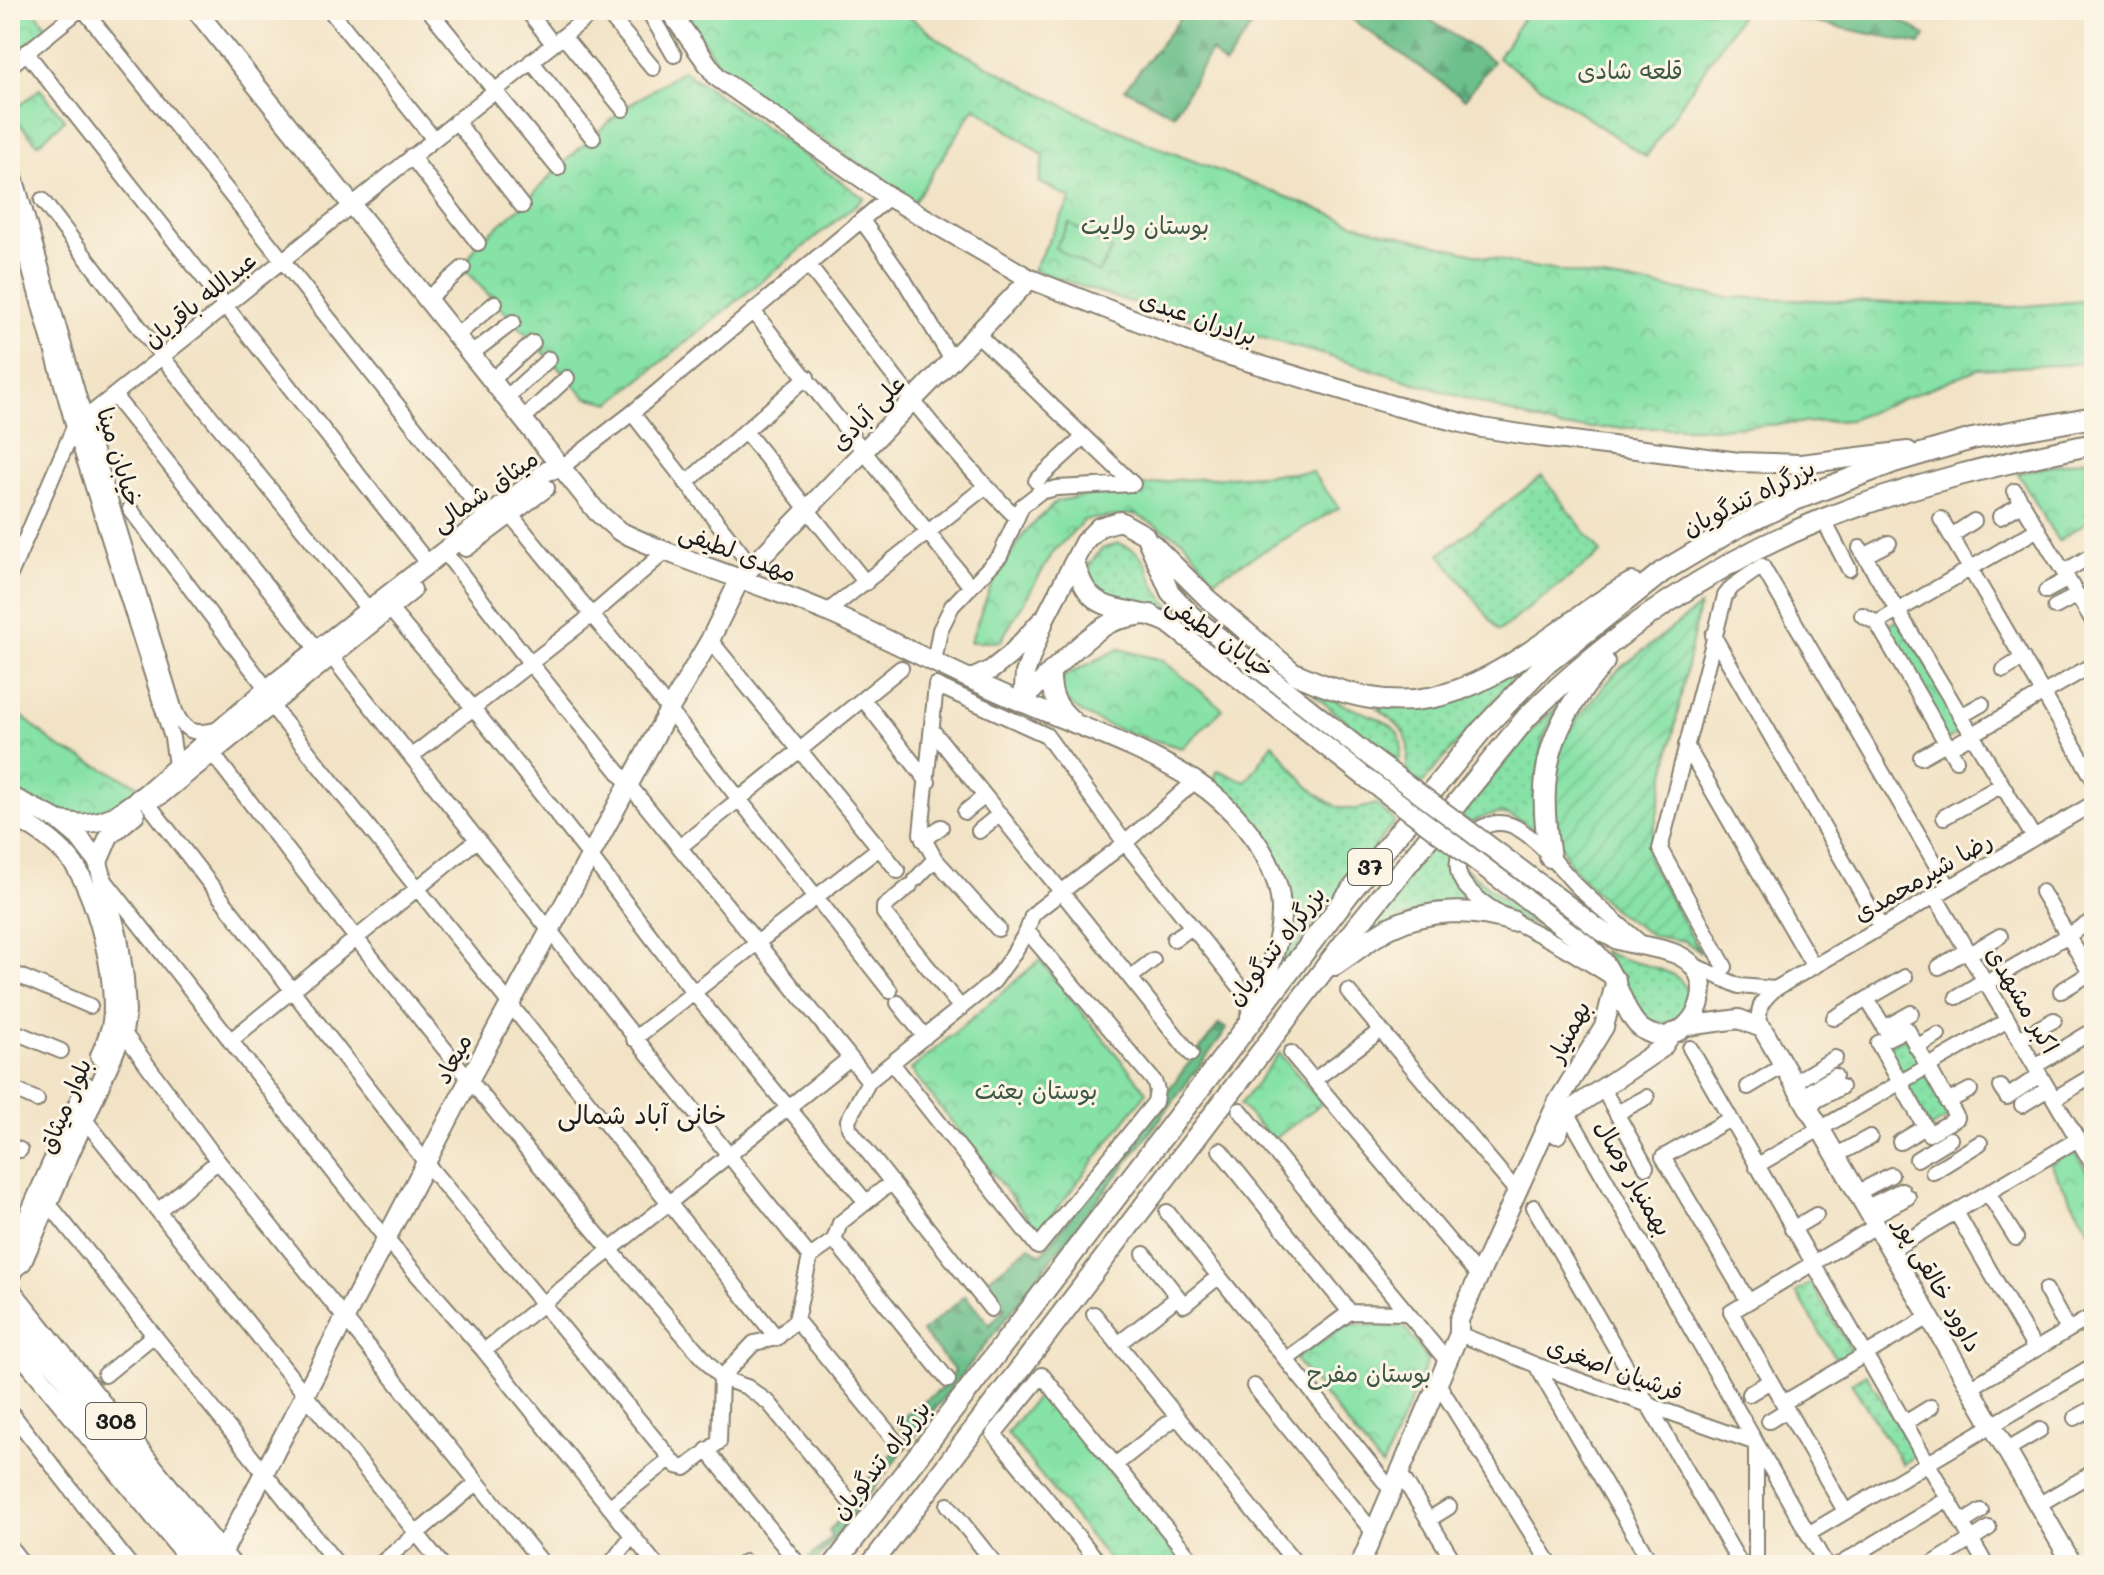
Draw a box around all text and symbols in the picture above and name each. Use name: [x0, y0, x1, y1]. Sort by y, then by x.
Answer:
park label: قلعه شادی: [1577, 54, 1683, 85]
park label: بوستان ولایت: [1081, 209, 1209, 241]
street label: عبدالله باقریان: [136, 244, 262, 354]
street label: برادران عبدی: [1136, 282, 1261, 351]
street label: علی آبادی: [823, 367, 911, 457]
street label: خیابان مینا: [91, 403, 150, 510]
street label: میثاق شمالی: [425, 442, 544, 539]
street label: بزرگراه تندگویان: [1677, 451, 1820, 542]
street label: مهدی لطیفی: [675, 515, 802, 589]
street label: خیابان لطیفی: [1160, 587, 1281, 685]
street label: رضا شیرمحمدی: [1847, 823, 1997, 928]
road number: 37: [1348, 849, 1392, 885]
street label: بزرگراه تندگویان: [1218, 879, 1331, 1011]
street label: اکبر مشهدی: [1980, 940, 2066, 1059]
street label: بهمنیار: [1538, 995, 1596, 1069]
street label: میعاد: [426, 1028, 478, 1089]
street label: بلوار میثاق: [30, 1053, 98, 1158]
park label: بوستان بعثت: [975, 1074, 1097, 1106]
district label: خانی آباد شمالی: [557, 1097, 727, 1132]
street label: بهمنیار وصال: [1588, 1113, 1680, 1241]
street label: داوود خالقی پور: [1886, 1210, 1990, 1358]
street label: فرشیان اصغری: [1543, 1329, 1688, 1407]
park label: بوستان مفرح: [1307, 1357, 1431, 1390]
street label: بزرگراه تندگویان: [823, 1393, 936, 1525]
road number: 308: [86, 1403, 146, 1439]

